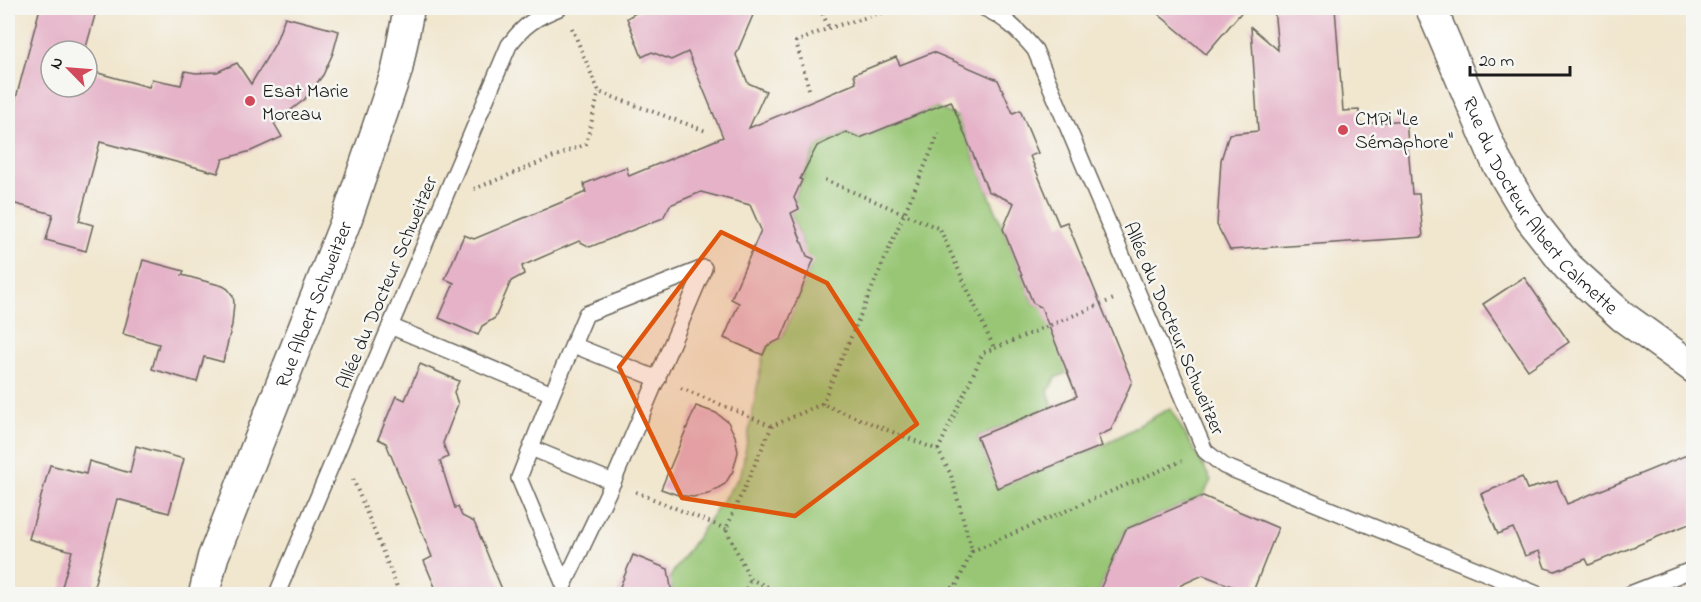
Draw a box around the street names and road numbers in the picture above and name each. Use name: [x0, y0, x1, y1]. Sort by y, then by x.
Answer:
street label: Rue du Docteur Albert Calmette: [1453, 93, 1624, 323]
street label: Allée du Docteur Schweitzer: [330, 171, 447, 394]
street label: Rue Albert Schweitzer: [269, 217, 362, 393]
street label: Allée du Docteur Schweitzer: [1115, 218, 1231, 441]

